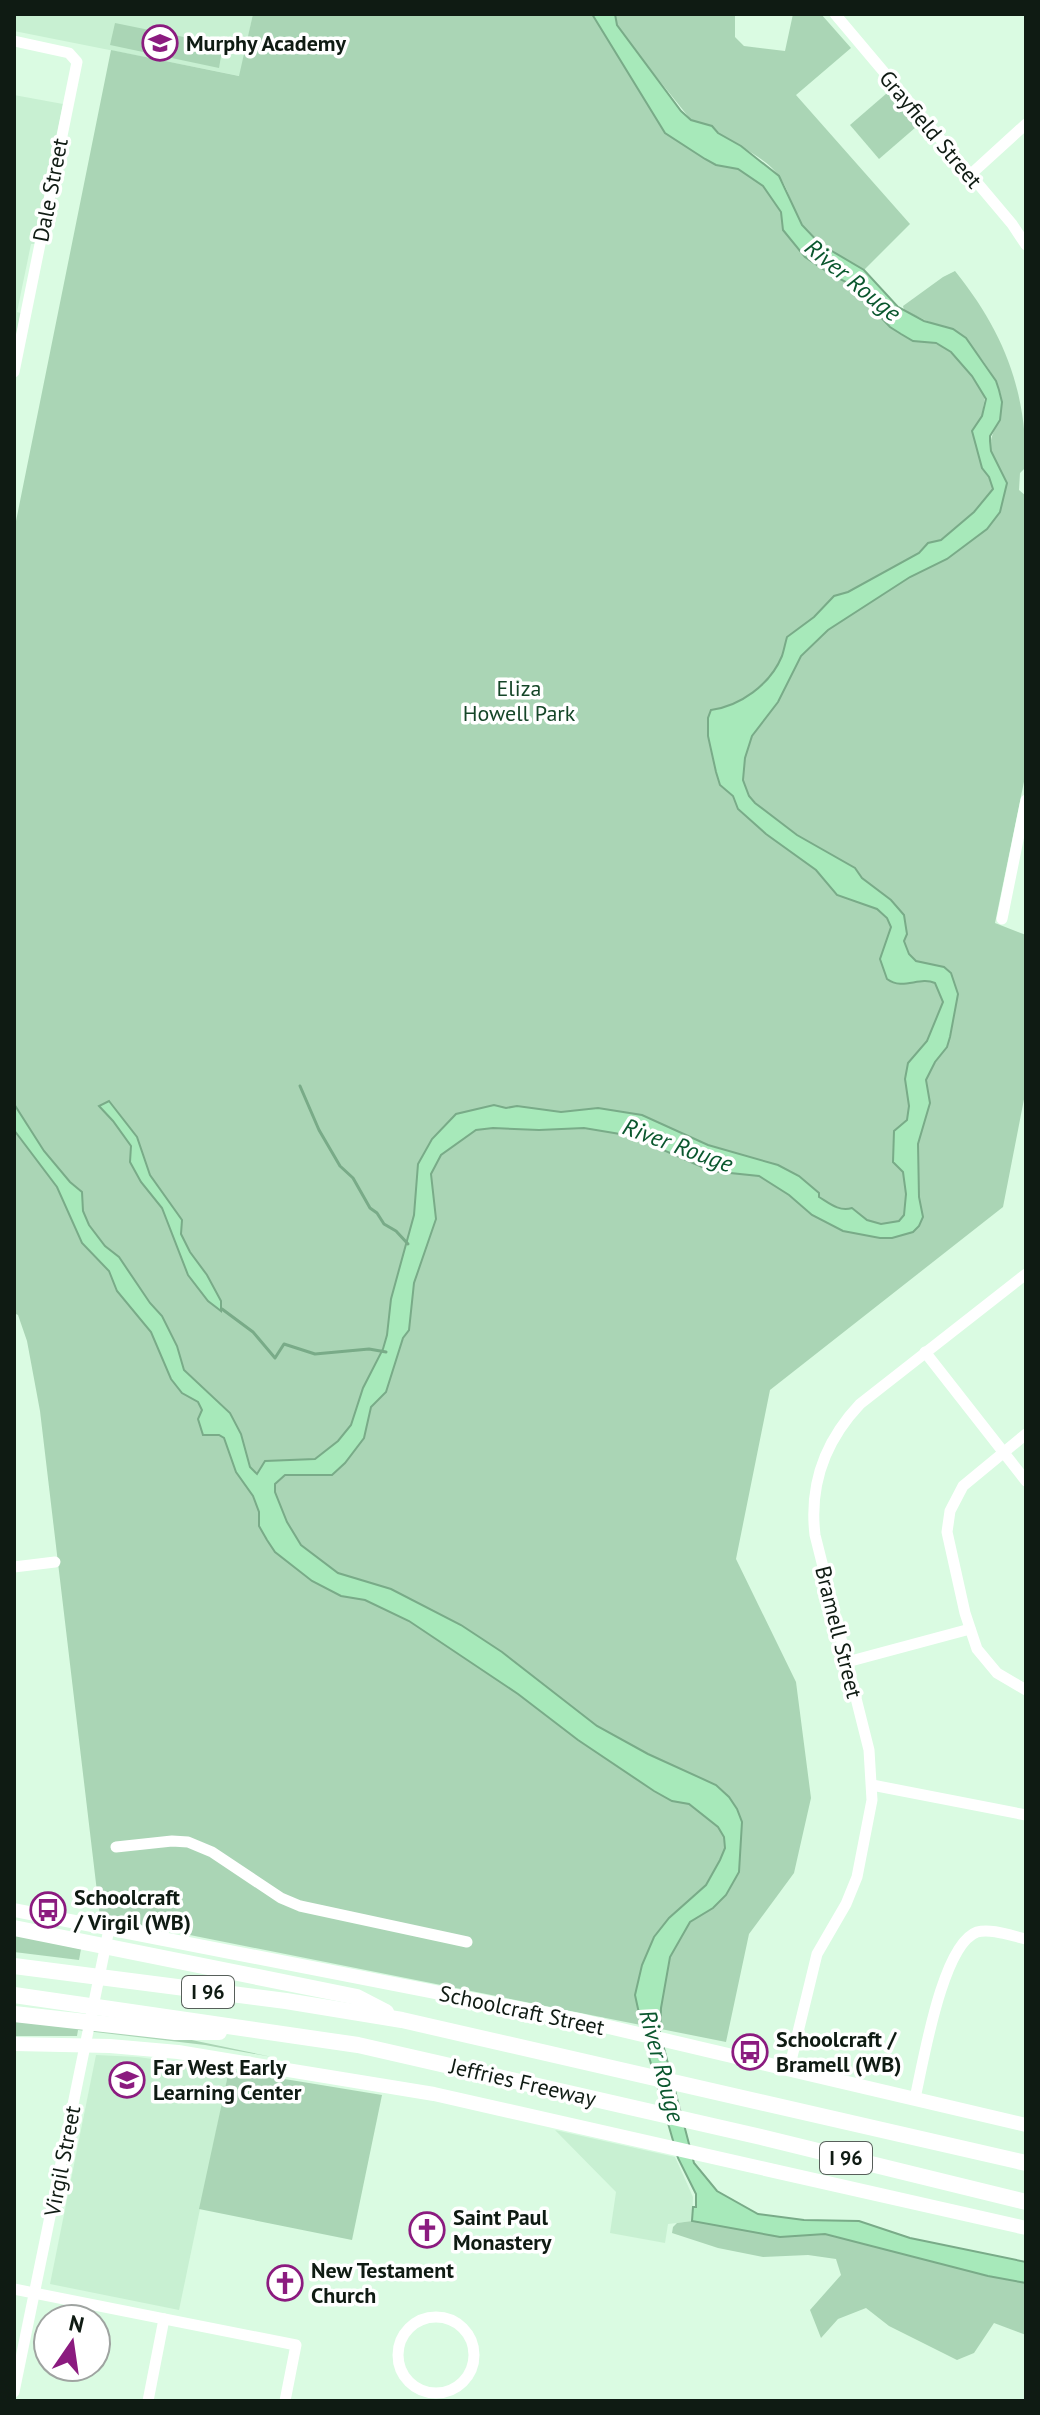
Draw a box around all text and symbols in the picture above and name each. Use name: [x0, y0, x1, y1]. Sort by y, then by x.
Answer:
school or university icon: Murphy Academy: [141, 24, 179, 62]
place label: Murphy Academy: [186, 29, 347, 57]
street label: Grayfield Street: [874, 64, 989, 194]
street label: Dale Street: [26, 135, 74, 244]
water label: River Rouge: [798, 232, 908, 328]
park label: Eliza Howell Park: [463, 674, 576, 727]
water label: River Rouge: [619, 1111, 737, 1179]
street label: Bramell Street: [809, 1563, 869, 1701]
place label: Schoolcraft / Virgil (WB): [73, 1883, 191, 1936]
bus stop icon: Schoolcraft / Virgil (WB): [29, 1891, 67, 1929]
road number: I 96: [182, 1976, 234, 2008]
street label: Schoolcraft Street: [437, 1979, 608, 2041]
water label: River Rouge: [632, 2006, 692, 2126]
place label: Schoolcraft / Bramell (WB): [776, 2025, 901, 2078]
bus stop icon: Schoolcraft / Bramell (WB): [731, 2033, 769, 2071]
street label: Jeffries Freeway: [446, 2051, 600, 2113]
place label: Far West Early Learning Center: [153, 2053, 302, 2106]
school or university icon: Far West Early Learning Center: [108, 2061, 146, 2099]
street label: Virgil Street: [37, 2103, 87, 2220]
road number: I 96: [820, 2142, 872, 2174]
place label: Saint Paul Monastery: [453, 2203, 552, 2256]
church icon: Saint Paul Monastery: [408, 2211, 446, 2249]
place label: New Testament Church: [311, 2256, 454, 2309]
church icon: New Testament Church: [266, 2264, 304, 2302]
north arrow: [32, 2303, 112, 2383]
text: N: [66, 2308, 87, 2339]

